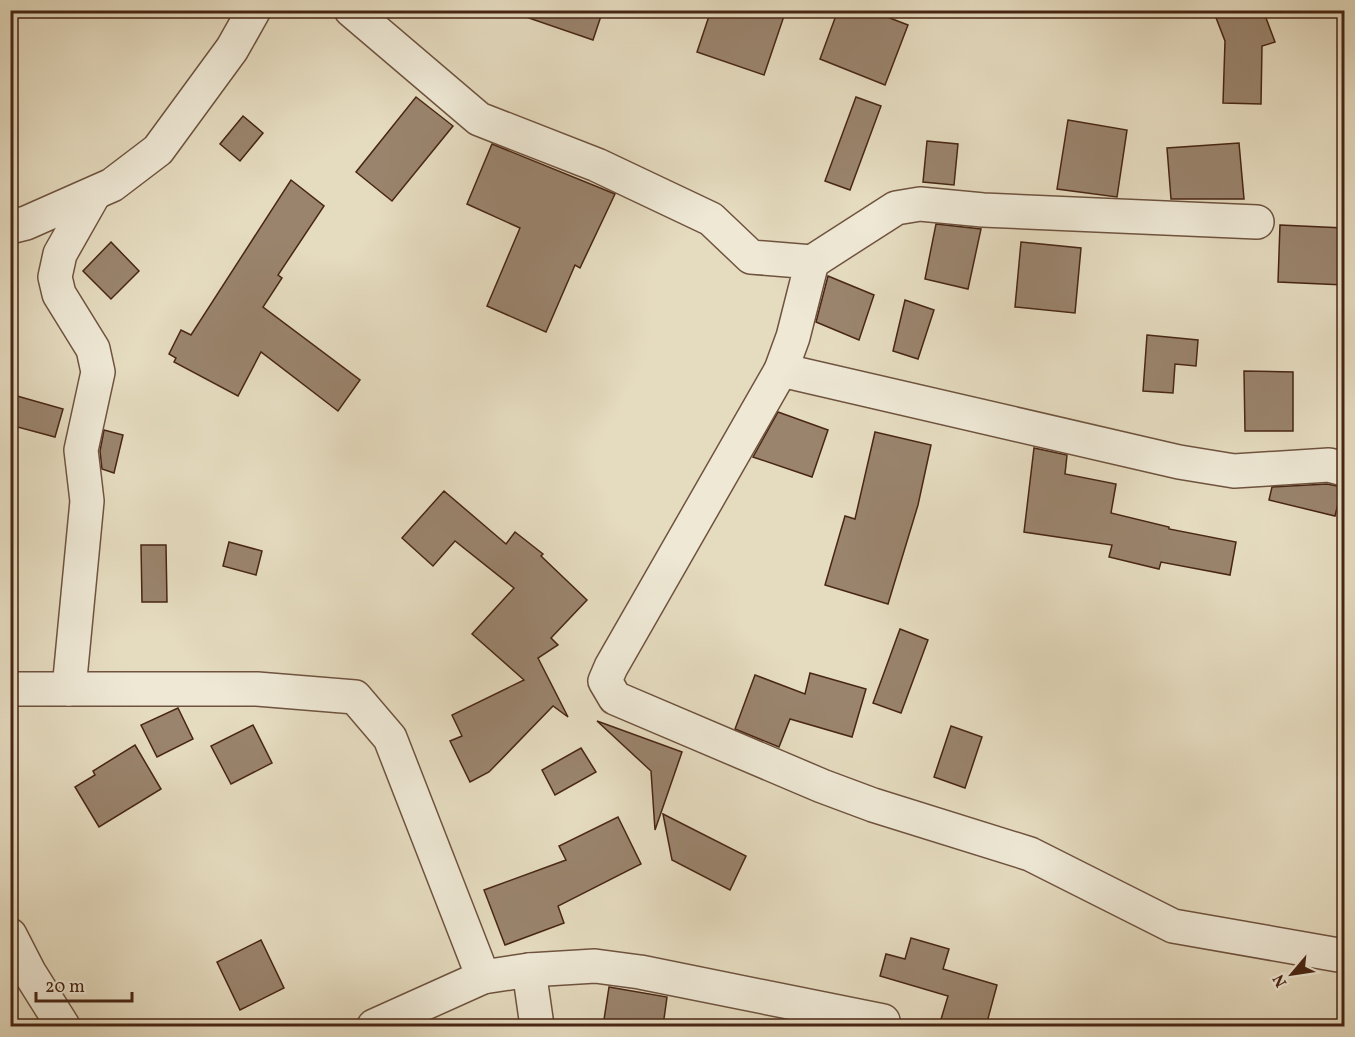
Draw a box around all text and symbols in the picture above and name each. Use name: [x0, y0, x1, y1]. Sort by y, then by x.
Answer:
north arrow: [1262, 944, 1322, 1004]
scale bar: [36, 965, 132, 1003]
text: N: [1268, 970, 1293, 991]
text: 20 m: [45, 975, 85, 1000]

